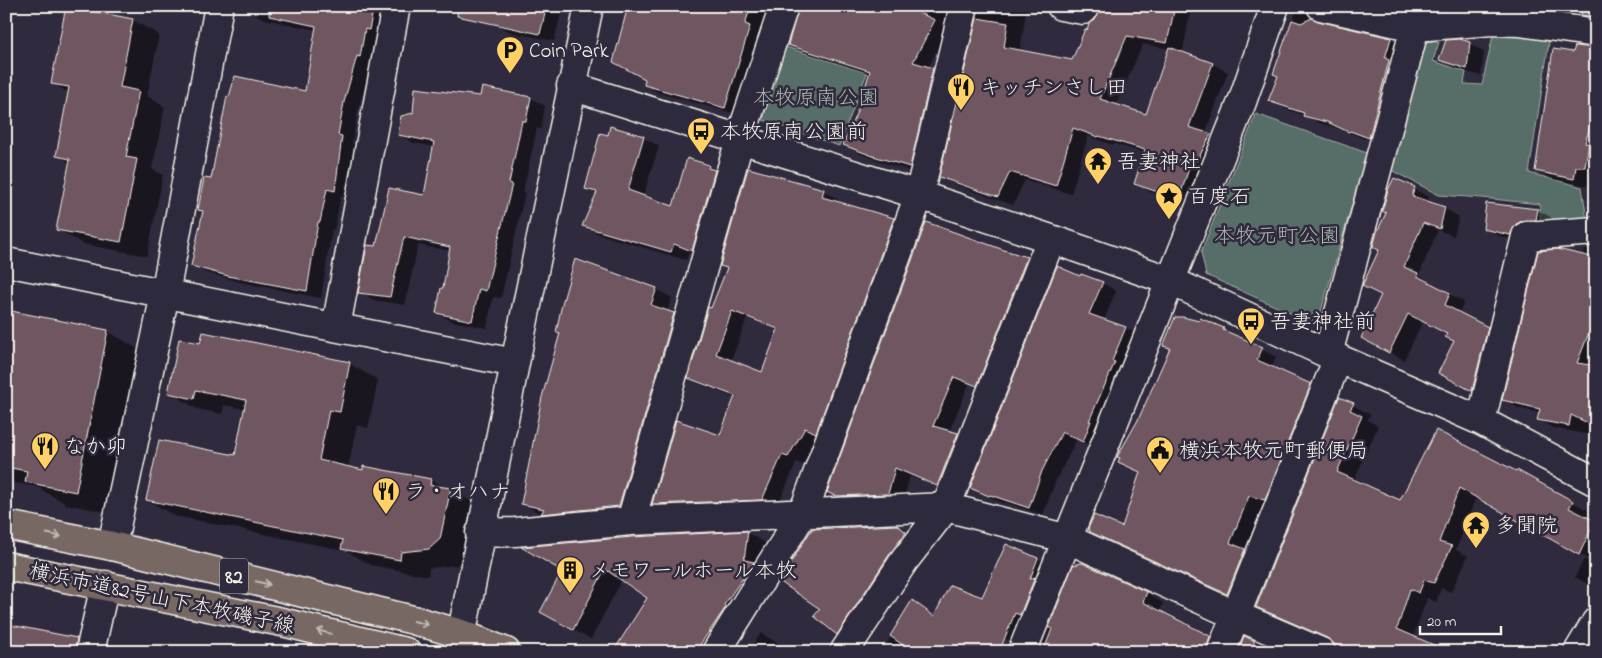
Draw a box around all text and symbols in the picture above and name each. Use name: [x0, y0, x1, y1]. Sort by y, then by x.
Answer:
parking icon: Coin Park: [495, 35, 525, 74]
place label: Coin Park: [529, 37, 610, 67]
restaurant icon: キッチンさし田: [946, 72, 976, 111]
place label: キッチンさし田: [980, 74, 1127, 104]
park label: 本牧原南公園: [753, 84, 879, 114]
bus stop icon: 本牧原南公園前: [686, 116, 716, 155]
place label: 本牧原南公園前: [720, 118, 867, 148]
temple icon: 吾妻神社: [1083, 146, 1113, 185]
place label: 吾妻神社: [1117, 148, 1201, 178]
place icon: 百度石: [1154, 181, 1184, 220]
place label: 百度石: [1188, 183, 1251, 213]
park label: 本牧元町公園: [1214, 222, 1340, 252]
bus stop icon: 吾妻神社前: [1236, 306, 1266, 345]
place label: 吾妻神社前: [1270, 308, 1375, 338]
restaurant icon: なか卯: [30, 431, 60, 470]
place label: なか卯: [64, 433, 127, 463]
public building icon: 横浜本牧元町郵便局: [1145, 435, 1175, 474]
place label: 横浜本牧元町郵便局: [1179, 437, 1368, 467]
restaurant icon: ラ・オハナ: [371, 476, 401, 515]
place label: ラ・オハナ: [405, 478, 510, 508]
temple icon: 多聞院: [1461, 510, 1491, 549]
place label: 多聞院: [1495, 512, 1558, 542]
one-way arrow: [46, 531, 62, 540]
building icon: メモワールホール本牧: [555, 555, 585, 594]
street label: 横浜市道82号山下本牧磯子線: [26, 557, 297, 643]
place label: メモワールホール本牧: [589, 557, 796, 587]
road number: 82: [220, 558, 248, 594]
one-way arrow: [255, 579, 271, 589]
scale bar: [1420, 603, 1501, 635]
text: 20 m: [1427, 611, 1457, 633]
one-way arrow: [413, 618, 429, 628]
one-way arrow: [317, 627, 333, 636]

